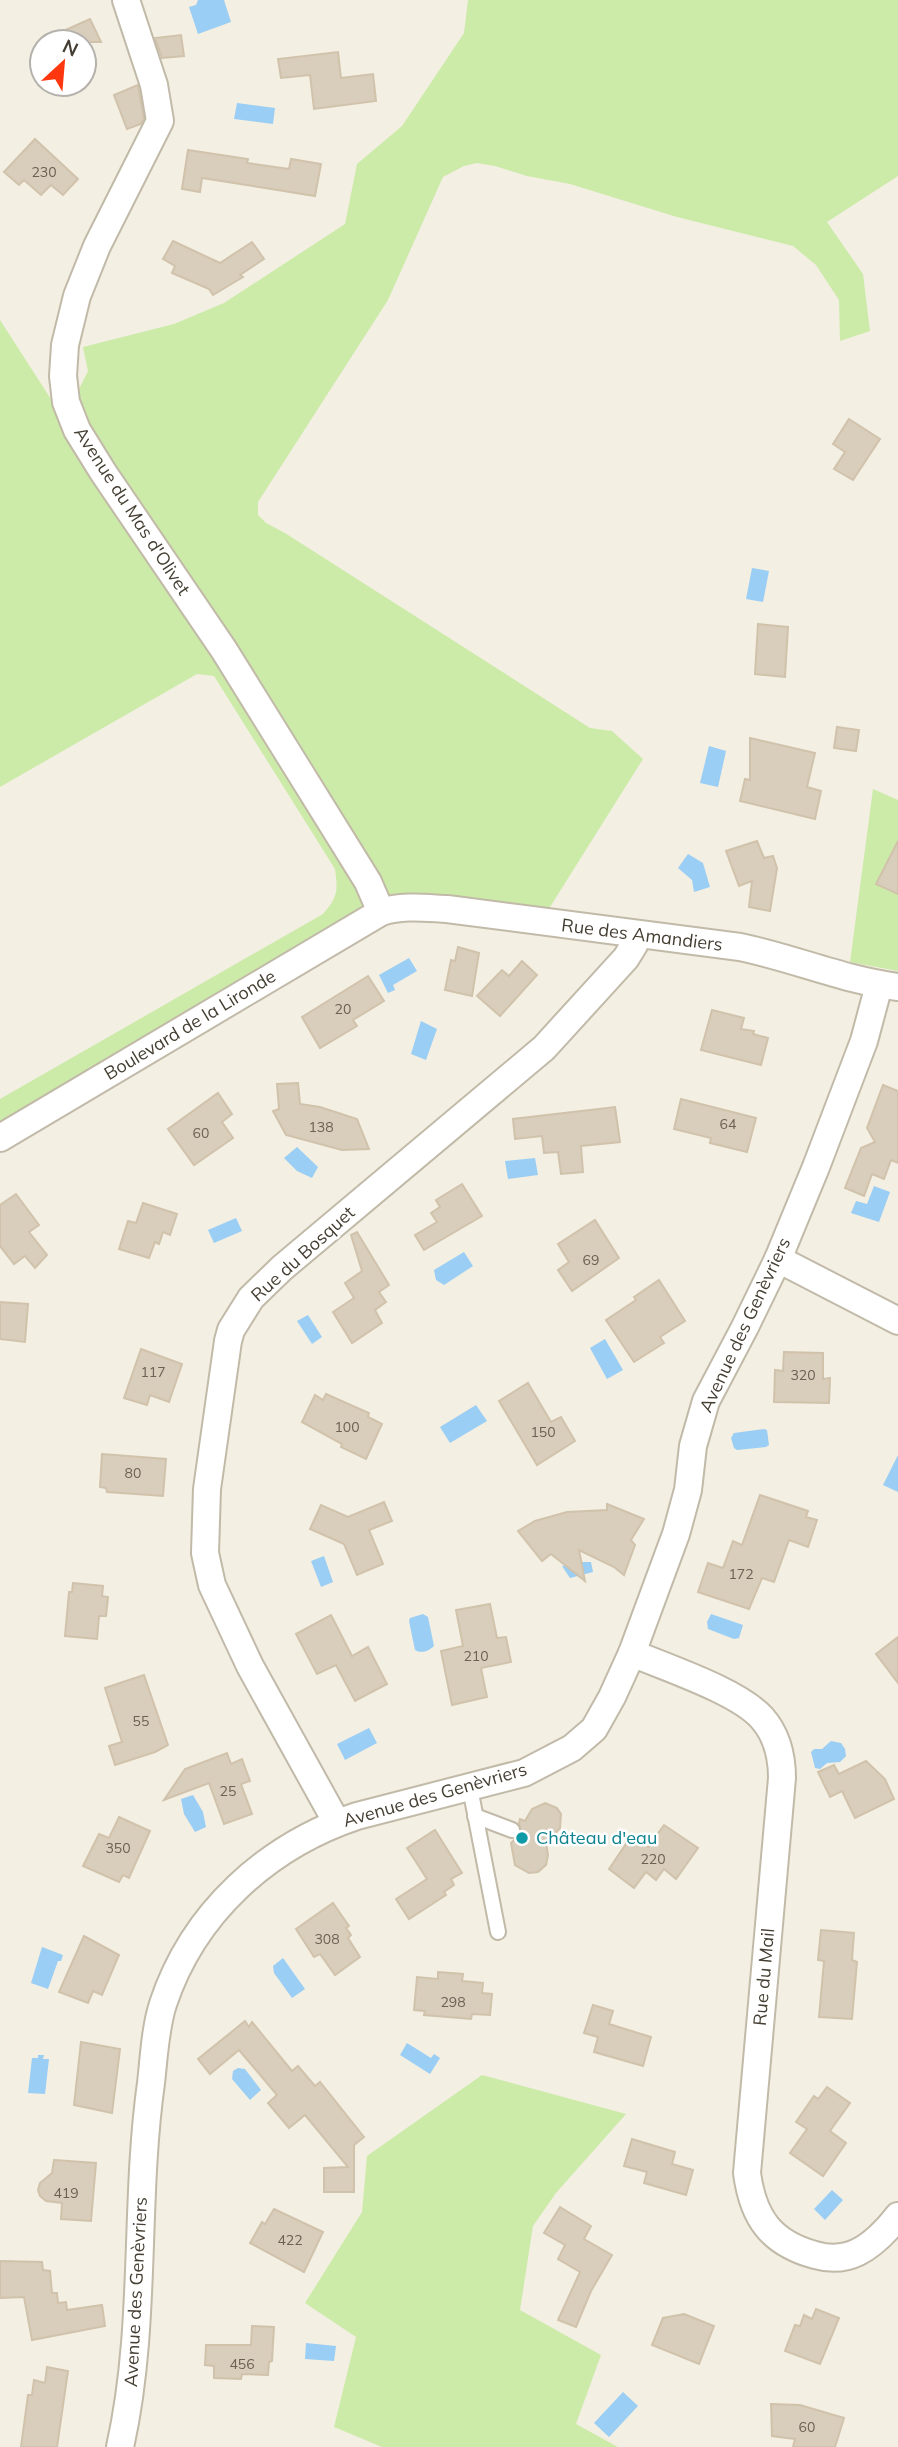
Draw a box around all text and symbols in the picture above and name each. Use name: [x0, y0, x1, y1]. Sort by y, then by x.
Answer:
north arrow: [28, 28, 98, 98]
text: N: [59, 34, 82, 62]
house number: 230: [31, 163, 57, 181]
street label: Avenue du Mas d'Olivet: [69, 422, 195, 599]
street label: Rue des Amandiers: [560, 913, 724, 956]
street label: Boulevard de la Lironde: [100, 964, 280, 1085]
house number: 20: [335, 1000, 351, 1018]
house number: 64: [720, 1115, 737, 1133]
house number: 138: [308, 1118, 334, 1136]
house number: 60: [193, 1124, 209, 1142]
street label: Rue du Bosquet: [246, 1201, 359, 1306]
street label: Avenue des Genèvriers: [694, 1234, 795, 1416]
house number: 69: [583, 1251, 599, 1269]
house number: 117: [140, 1363, 166, 1381]
house number: 320: [790, 1366, 816, 1384]
house number: 100: [334, 1418, 360, 1436]
house number: 150: [530, 1423, 556, 1441]
house number: 80: [125, 1464, 141, 1482]
house number: 172: [728, 1565, 754, 1583]
house number: 210: [463, 1647, 489, 1665]
house number: 55: [133, 1712, 149, 1730]
street label: Avenue des Genèvriers: [340, 1757, 530, 1832]
house number: 25: [220, 1782, 236, 1800]
place label: Château d'eau: [536, 1826, 657, 1849]
marker: Château d'eau: [514, 1830, 530, 1846]
house number: 350: [105, 1839, 131, 1857]
house number: 220: [640, 1850, 666, 1868]
street label: Rue du Mail: [748, 1927, 779, 2027]
house number: 308: [314, 1930, 340, 1948]
house number: 298: [440, 1993, 466, 2011]
house number: 419: [53, 2184, 79, 2202]
street label: Avenue des Genèvriers: [119, 2196, 152, 2388]
house number: 422: [277, 2231, 303, 2249]
house number: 456: [229, 2355, 255, 2373]
house number: 60: [799, 2418, 815, 2436]

